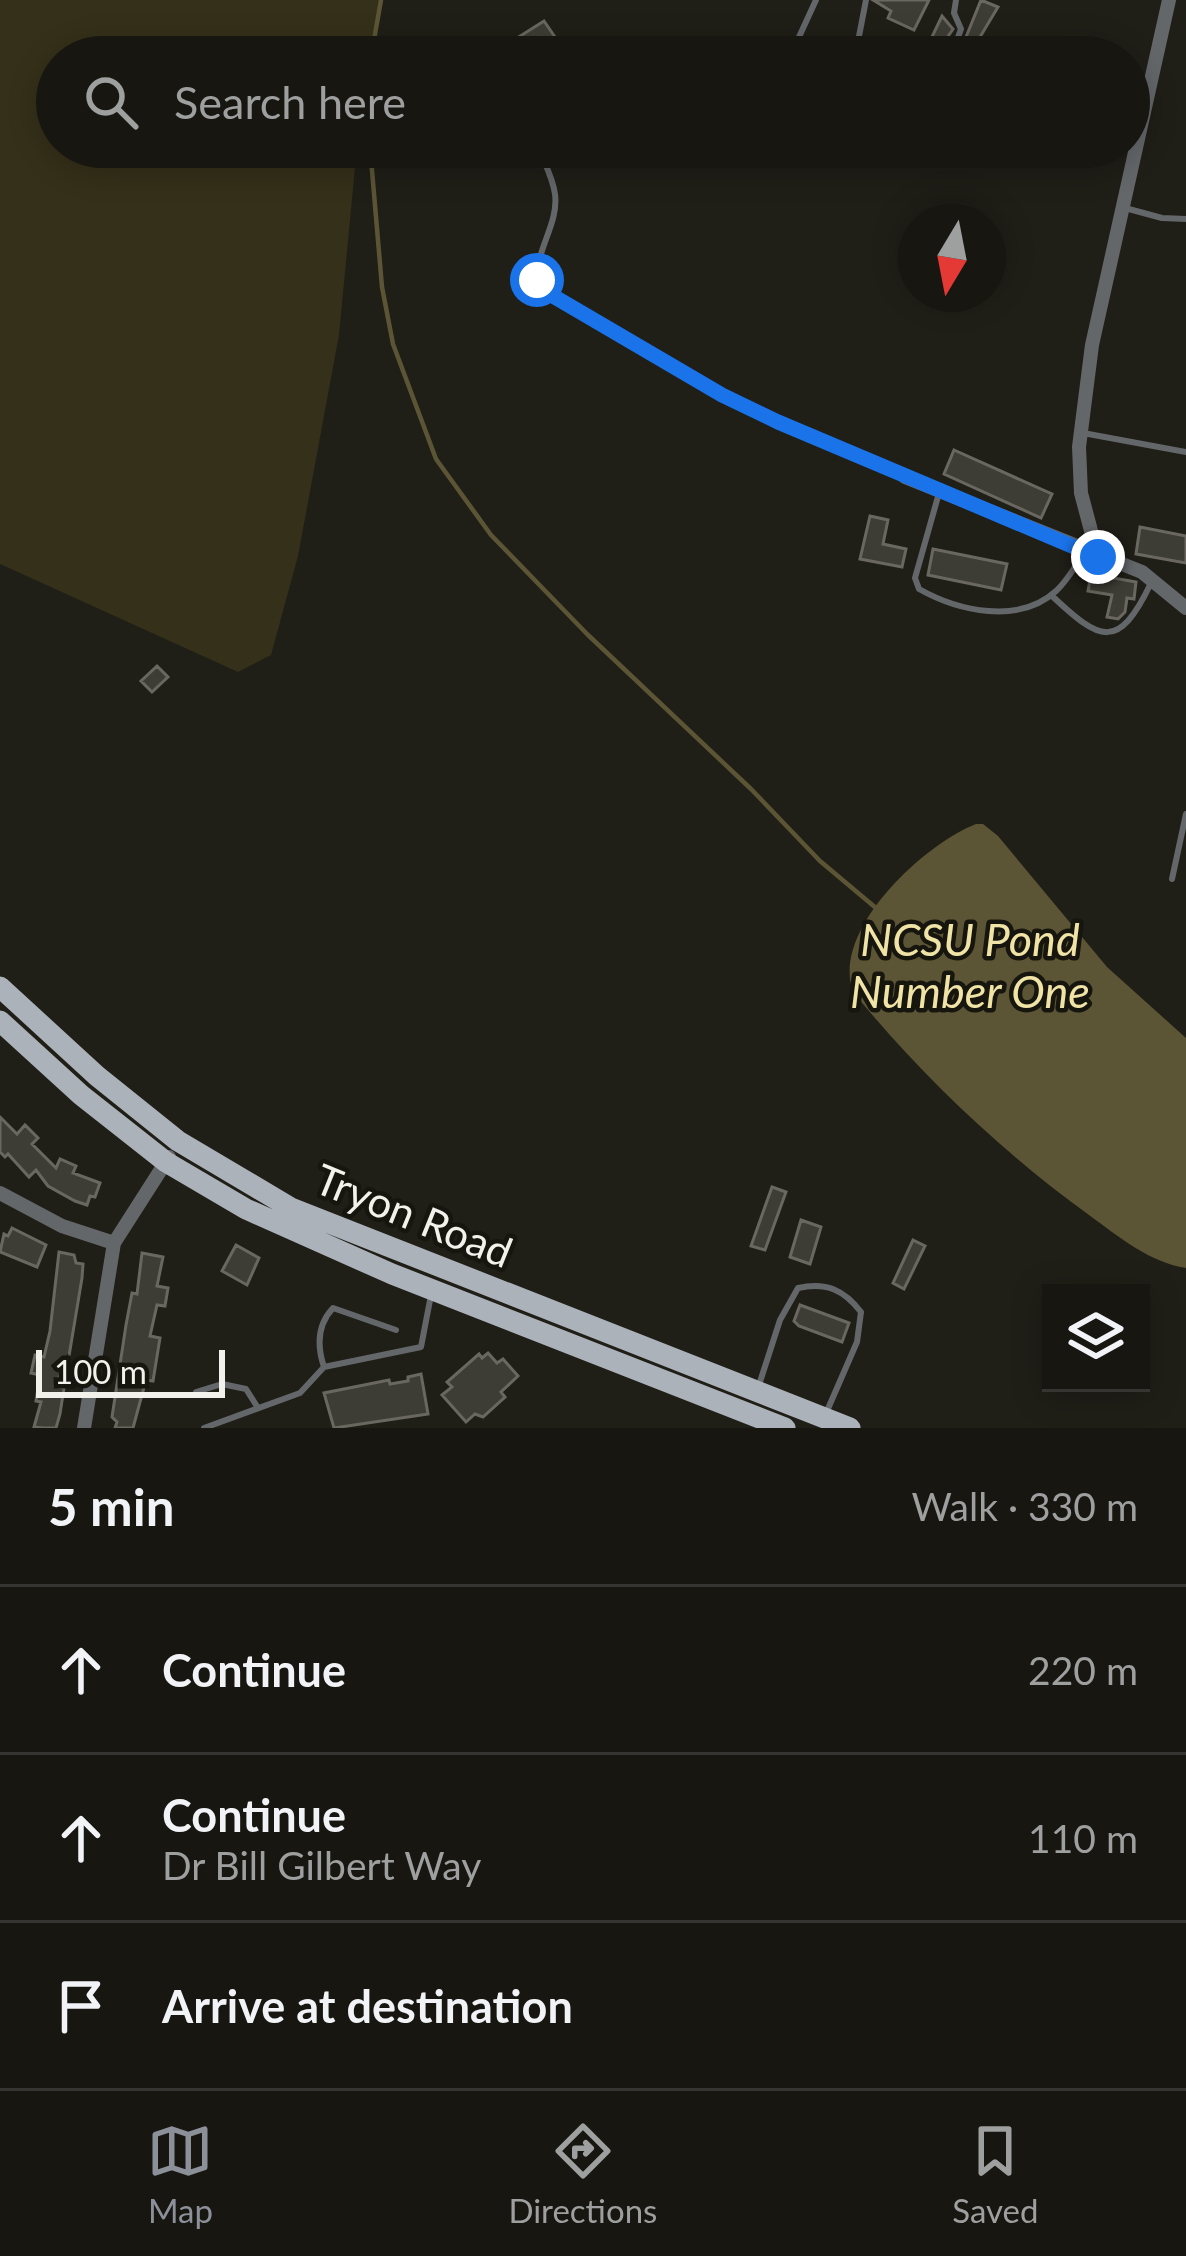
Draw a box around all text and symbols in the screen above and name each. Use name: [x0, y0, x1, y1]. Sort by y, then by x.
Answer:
search box: [36, 36, 1150, 168]
icon: search: [78, 69, 144, 135]
text: Search here: [174, 75, 406, 129]
north arrow: [898, 204, 1006, 312]
route start: [510, 253, 564, 307]
route end: [1071, 530, 1125, 584]
water label: NCSU Pond Number One: [850, 912, 1090, 1018]
street label: Tryon Road: [308, 1153, 520, 1277]
map controls: [1042, 1284, 1150, 1392]
button: layers: [1042, 1284, 1150, 1392]
scale bar: [36, 1344, 225, 1397]
text: 100 m: [54, 1351, 147, 1391]
text: 5 min: [48, 1476, 174, 1537]
text: Walk · 330 m: [911, 1483, 1138, 1529]
icon: ahead: [48, 1637, 114, 1703]
text: Continue: [162, 1643, 346, 1697]
text: 220 m: [1028, 1647, 1138, 1693]
text: Continue: [162, 1788, 346, 1842]
icon: ahead: [48, 1805, 114, 1871]
text: 110 m: [1028, 1815, 1138, 1861]
text: Dr Bill Gilbert Way: [162, 1842, 481, 1888]
icon: arrive: [48, 1973, 114, 2039]
text: Arrive at destination: [162, 1979, 573, 2033]
tab: Map: [147, 2118, 213, 2230]
tab: Directions: [508, 2118, 657, 2230]
tab: Saved: [952, 2118, 1039, 2230]

